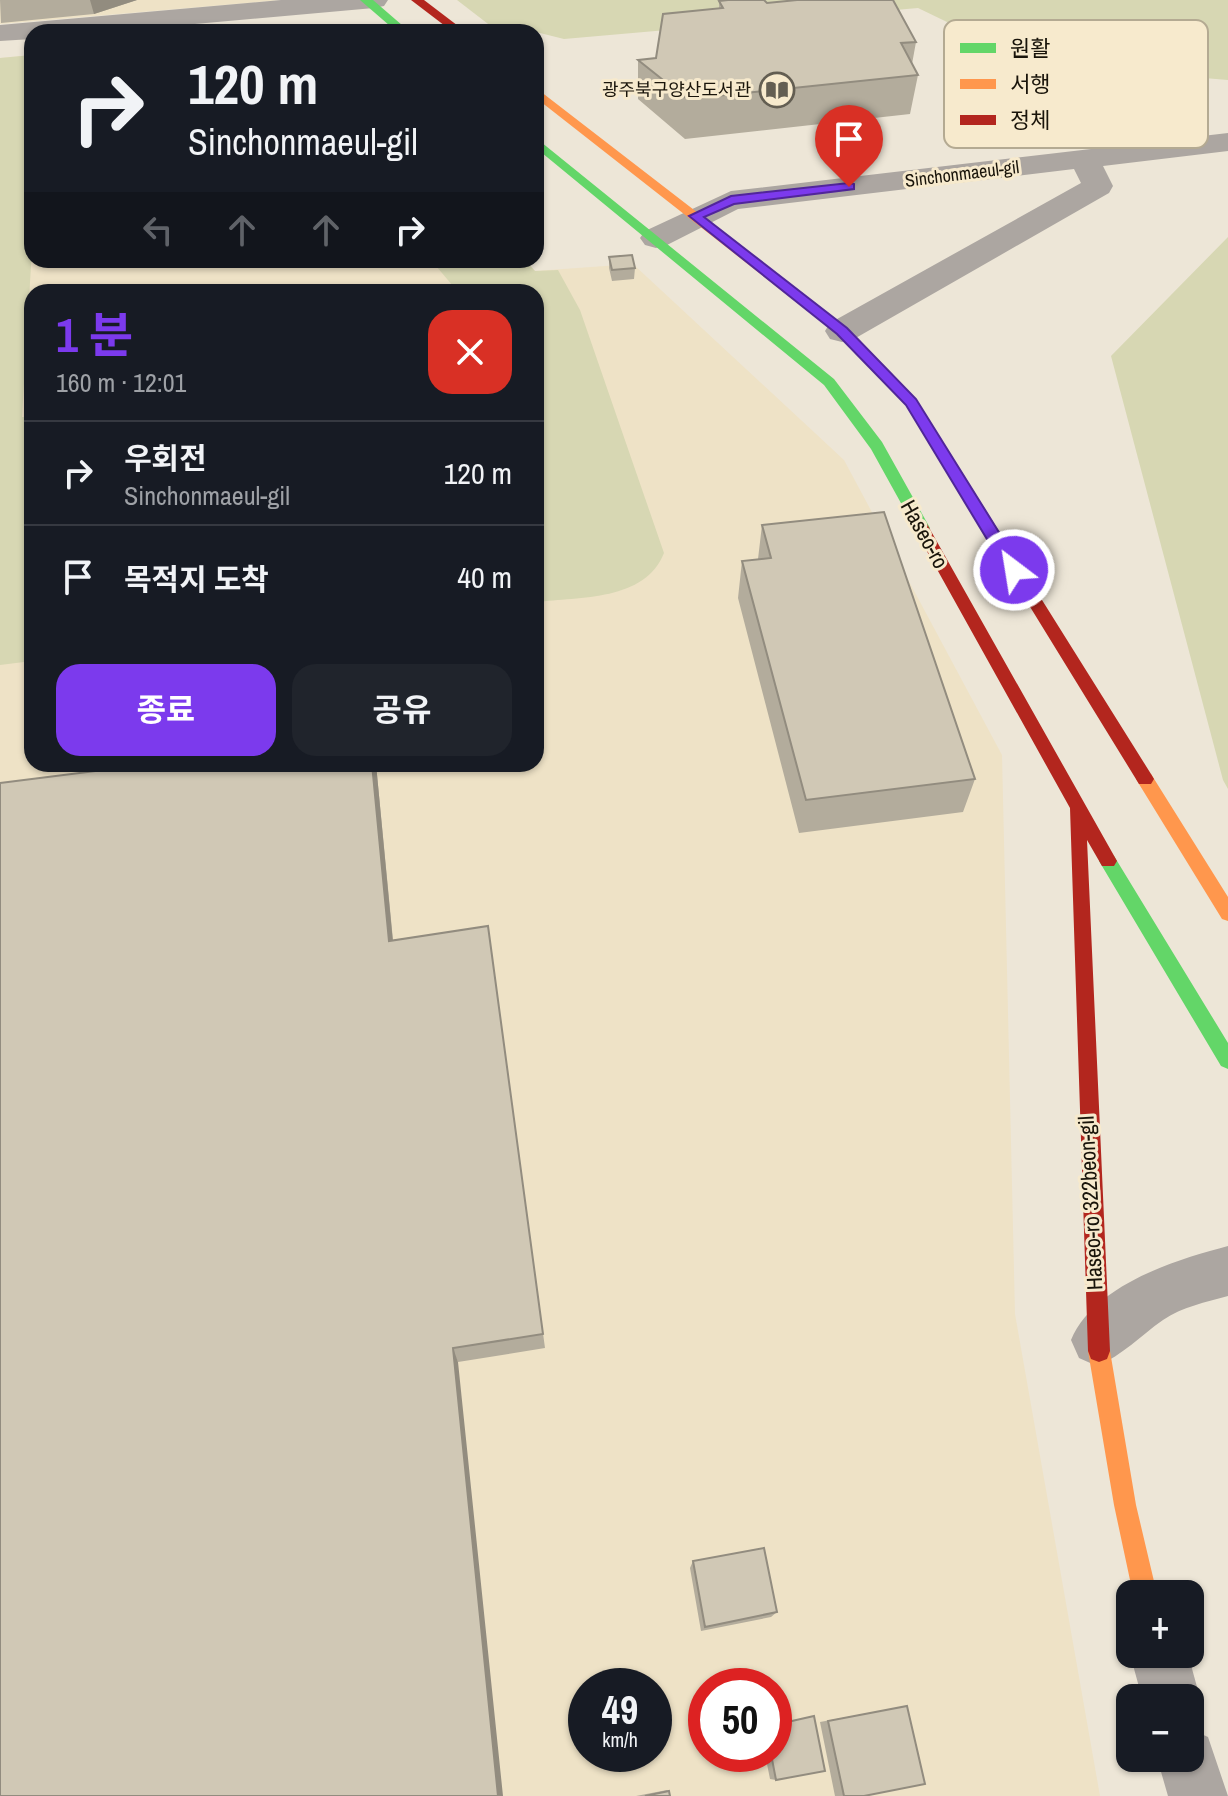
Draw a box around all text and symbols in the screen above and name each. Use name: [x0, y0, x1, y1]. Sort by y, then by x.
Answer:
legend: [944, 20, 1208, 148]
text: 원활: [1010, 33, 1050, 63]
text: 120 m: [188, 46, 318, 121]
icon: right: [56, 56, 160, 160]
text: 서행: [1010, 69, 1050, 99]
library icon: 광주북구양산도서관: [758, 71, 796, 109]
place label: 광주북구양산도서관: [602, 77, 751, 102]
pin: [815, 105, 883, 187]
text: 정체: [1010, 105, 1050, 135]
icon: arrive: [827, 117, 871, 161]
text: Sinchonmaeul-gil: [188, 118, 418, 166]
street label: Sinchonmaeul-gil: [903, 154, 1020, 193]
icon: left: [136, 208, 180, 252]
icon: ahead: [220, 208, 264, 252]
icon: ahead: [304, 208, 348, 252]
icon: right: [388, 208, 432, 252]
text: 1 분: [56, 302, 133, 367]
button: close: [428, 310, 512, 394]
text: 160 m · 12:01: [56, 365, 186, 400]
text: 우회전: [124, 438, 207, 478]
icon: right: [56, 451, 100, 495]
text: 120 m: [444, 453, 512, 493]
text: Sinchonmaeul-gil: [124, 478, 290, 513]
street label: Haseo-ro: [894, 494, 956, 574]
position arrow: [972, 528, 1056, 612]
icon: arrive: [56, 555, 100, 599]
text: 40 m: [457, 557, 512, 597]
text: 목적지 도착: [124, 559, 269, 599]
button: 종료: [56, 664, 276, 756]
button: 공유: [292, 664, 512, 756]
street label: Haseo-ro 322beon-gil: [1070, 1115, 1110, 1291]
map controls: [1116, 1580, 1204, 1772]
button: +: [1116, 1580, 1204, 1668]
speed limit sign: 50: [688, 1668, 792, 1772]
text: 49: [602, 1683, 638, 1736]
button: −: [1116, 1684, 1204, 1772]
text: km/h: [602, 1726, 638, 1753]

